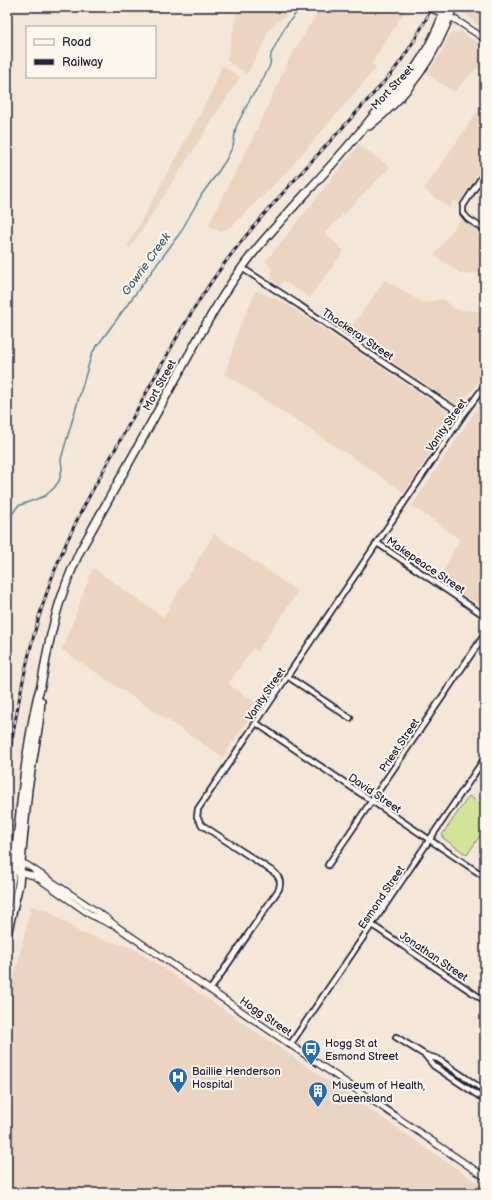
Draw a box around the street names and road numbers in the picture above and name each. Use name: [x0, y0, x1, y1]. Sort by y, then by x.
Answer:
street label: Mort Street: [368, 62, 417, 112]
street label: Thackeray Street: [320, 306, 396, 363]
street label: Mort Street: [140, 357, 179, 413]
street label: Vanity Street: [423, 396, 470, 454]
street label: Makepeace Street: [384, 534, 468, 597]
street label: Vanity Street: [243, 665, 288, 723]
street label: Priest Street: [377, 716, 422, 775]
street label: David Street: [346, 771, 404, 816]
street label: Esmond Street: [355, 863, 408, 931]
street label: Jonathan Street: [397, 929, 471, 984]
street label: Hogg Street: [237, 994, 295, 1039]

